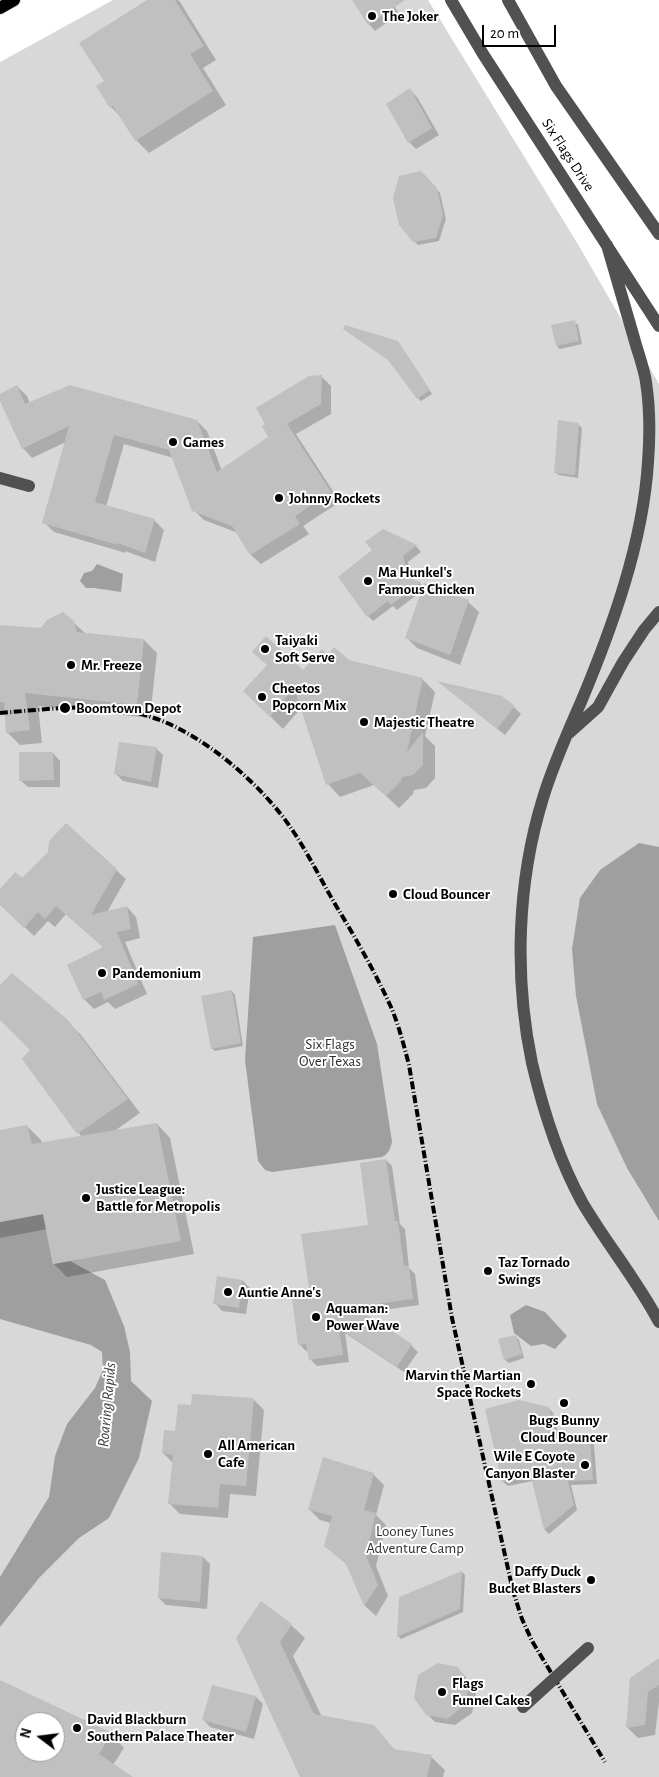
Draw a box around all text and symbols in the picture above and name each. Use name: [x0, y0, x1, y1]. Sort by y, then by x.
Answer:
place label: The Joker: [382, 7, 439, 25]
marker: The Joker: [366, 10, 378, 22]
scale bar: [484, 15, 558, 47]
text: 20 m: [490, 26, 519, 41]
street label: Six Flags Drive: [538, 115, 598, 195]
place label: Games: [183, 433, 224, 451]
marker: Games: [167, 436, 179, 448]
place label: Johnny Rockets: [289, 489, 380, 507]
marker: Johnny Rockets: [273, 492, 285, 504]
place label: Ma Hunkel's Famous Chicken: [378, 563, 475, 598]
marker: Ma Hunkel's Famous Chicken: [362, 575, 374, 587]
place label: Taiyaki Soft Serve: [275, 631, 335, 666]
marker: Taiyaki Soft Serve: [259, 643, 271, 655]
place label: Mr. Freeze: [81, 656, 142, 674]
marker: Mr. Freeze: [65, 659, 77, 671]
place label: Cheetos Popcorn Mix: [272, 679, 346, 714]
marker: Cheetos Popcorn Mix: [256, 691, 268, 703]
place label: Boomtown Depot: [76, 699, 181, 717]
marker: Boomtown Depot: [58, 701, 72, 715]
place label: Majestic Theatre: [374, 713, 474, 731]
marker: Majestic Theatre: [358, 716, 370, 728]
place label: Cloud Bouncer: [403, 885, 490, 903]
marker: Cloud Bouncer: [387, 888, 399, 900]
place label: Pandemonium: [112, 964, 201, 982]
marker: Pandemonium: [96, 967, 108, 979]
park label: Six Flags Over Texas: [299, 1035, 361, 1070]
place label: Justice League: Battle for Metropolis: [96, 1180, 220, 1215]
marker: Justice League: Battle for Metropolis: [80, 1192, 92, 1204]
place label: Taz Tornado Swings: [498, 1253, 570, 1288]
marker: Taz Tornado Swings: [482, 1265, 494, 1277]
place label: Auntie Anne's: [238, 1283, 321, 1301]
marker: Auntie Anne's: [222, 1286, 234, 1298]
place label: Aquaman: Power Wave: [326, 1299, 399, 1334]
marker: Aquaman: Power Wave: [310, 1311, 322, 1323]
water label: Roaring Rapids: [94, 1362, 120, 1448]
place label: Marvin the Martian Space Rockets: [405, 1366, 521, 1401]
marker: Marvin the Martian Space Rockets: [525, 1378, 537, 1390]
marker: Bugs Bunny Cloud Bouncer: [558, 1397, 570, 1409]
place label: Bugs Bunny Cloud Bouncer: [521, 1411, 607, 1446]
place label: All American Cafe: [218, 1436, 295, 1471]
place label: Wile E Coyote Canyon Blaster: [485, 1447, 575, 1482]
marker: All American Cafe: [202, 1448, 214, 1460]
marker: Wile E Coyote Canyon Blaster: [579, 1459, 591, 1471]
park label: Looney Tunes Adventure Camp: [366, 1522, 464, 1557]
place label: Daffy Duck Bucket Blasters: [489, 1562, 581, 1597]
marker: Daffy Duck Bucket Blasters: [585, 1574, 597, 1586]
place label: Flags Funnel Cakes: [452, 1674, 530, 1709]
marker: Flags Funnel Cakes: [436, 1686, 448, 1698]
place label: David Blackburn Southern Palace Theater: [87, 1710, 234, 1745]
north arrow: [15, 1712, 65, 1762]
marker: David Blackburn Southern Palace Theater: [71, 1722, 83, 1734]
text: N: [18, 1727, 34, 1740]

